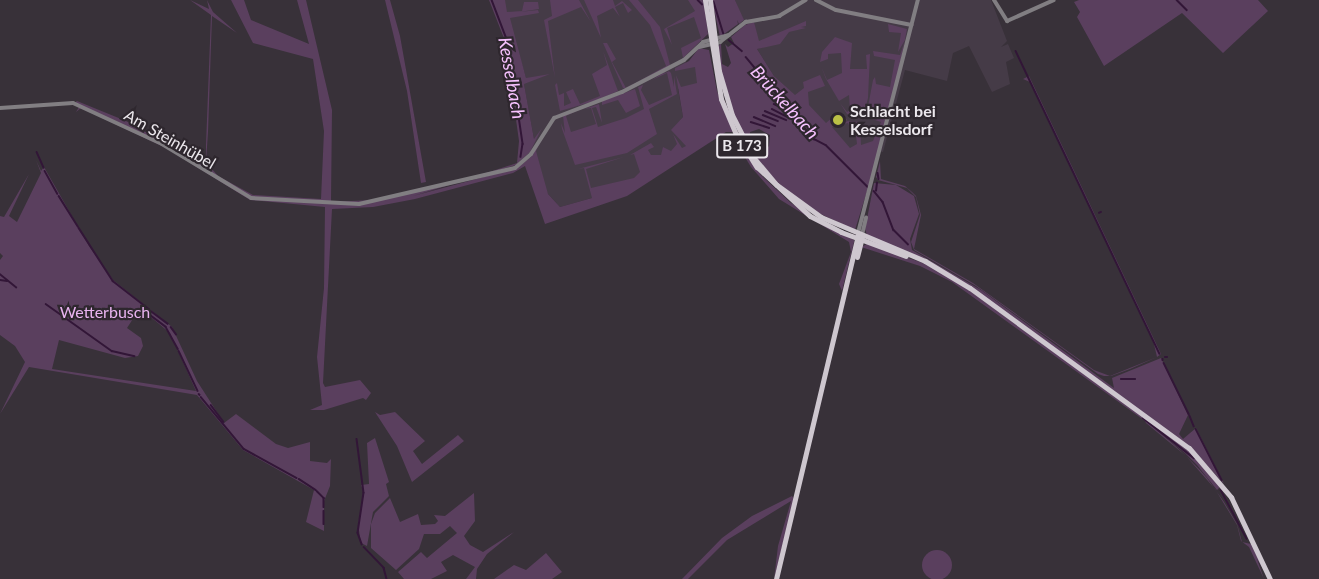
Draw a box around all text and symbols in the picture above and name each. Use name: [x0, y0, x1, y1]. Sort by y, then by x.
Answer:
water label: Kesselbach: [494, 35, 530, 121]
water label: Brückelbach: [746, 61, 824, 143]
place label: Schlacht bei Kesselsdorf: [850, 101, 936, 139]
street label: Am Steinhübel: [121, 105, 219, 173]
marker: Schlacht bei Kesselsdorf: [831, 113, 845, 127]
road number: B 173: [715, 134, 769, 158]
park label: Wetterbusch: [60, 302, 150, 322]

